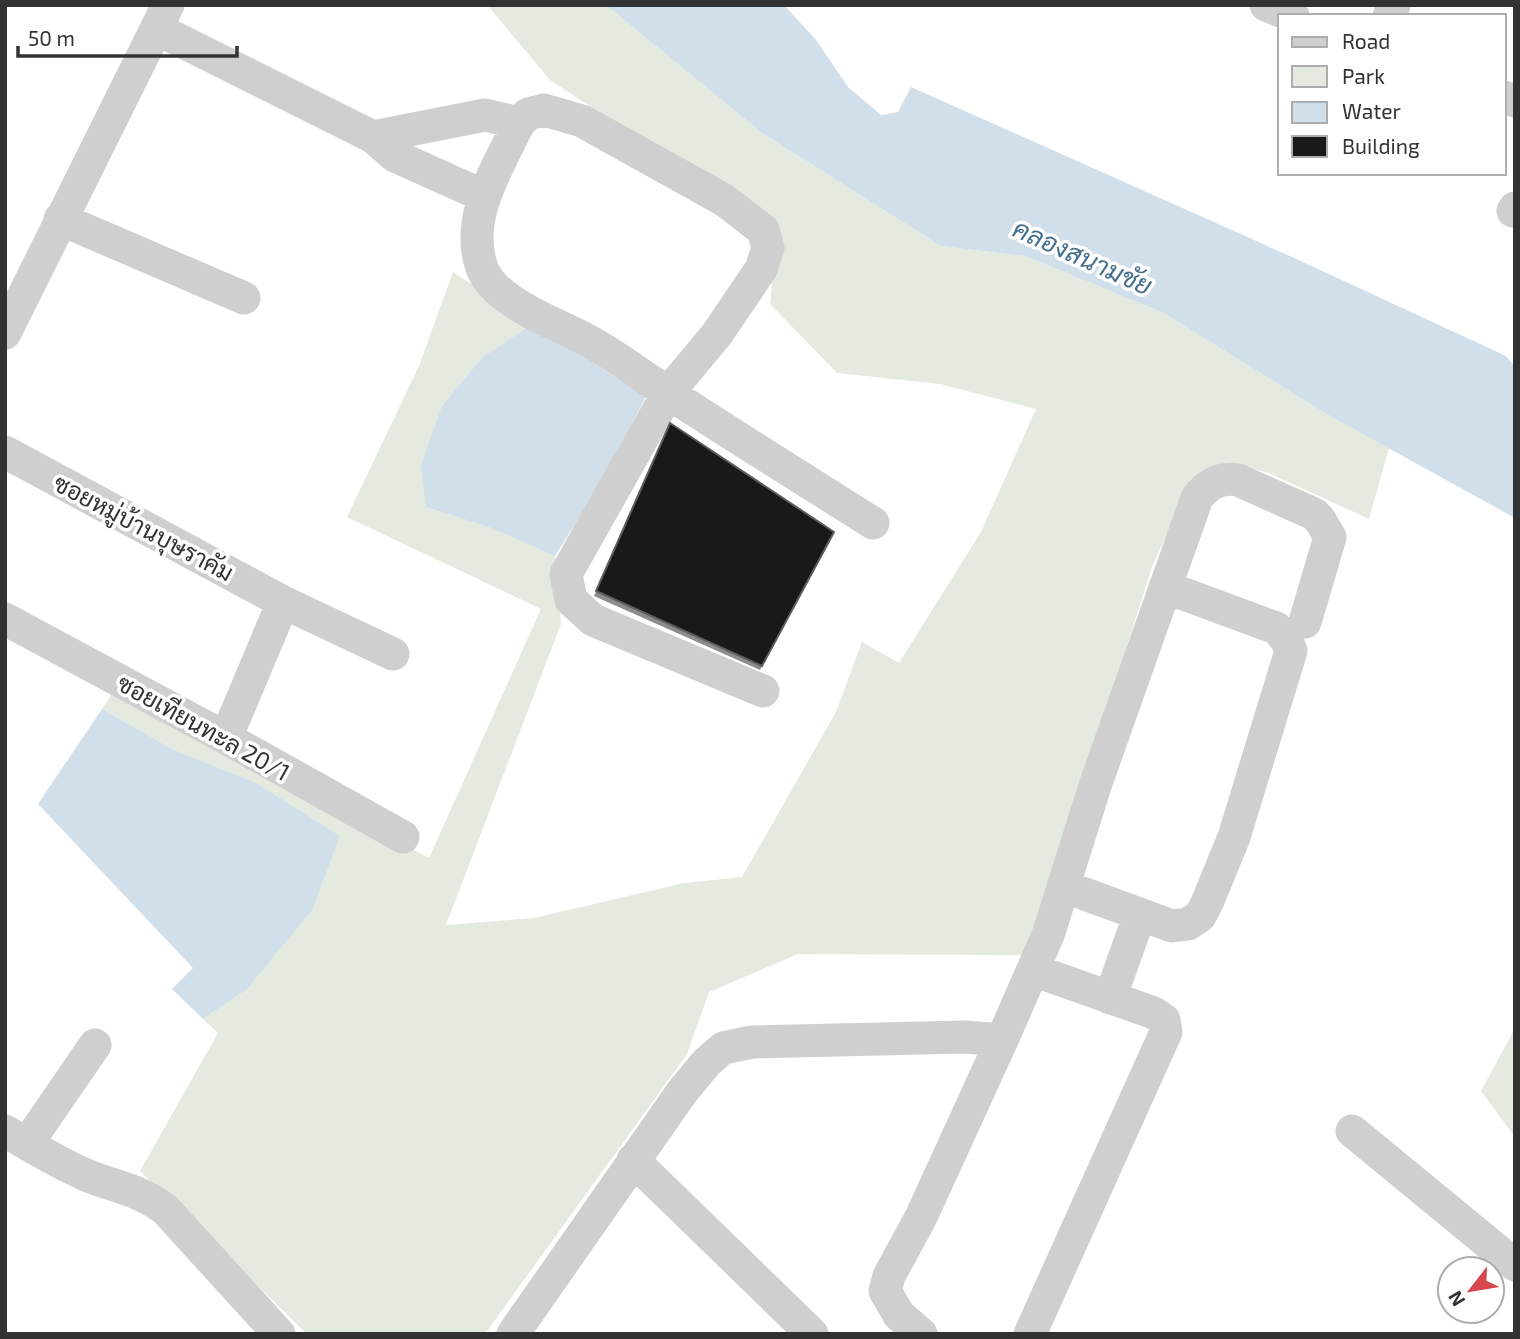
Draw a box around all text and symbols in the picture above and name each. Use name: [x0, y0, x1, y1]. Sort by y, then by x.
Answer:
scale bar: [18, 14, 236, 58]
legend: [1278, 14, 1506, 175]
text: 50 m: [28, 25, 75, 50]
text: Road: [1342, 28, 1390, 53]
text: Park: [1342, 63, 1385, 88]
text: Water: [1342, 98, 1401, 123]
text: Building: [1342, 133, 1420, 158]
water label: คลองสนามชัย: [1009, 212, 1157, 300]
street label: ซอยหมู่บ้านบุษราคัม: [47, 467, 239, 590]
street label: ซอยเทียนทะล 20/1: [113, 668, 295, 786]
north arrow: [1436, 1255, 1506, 1325]
text: N: [1443, 1287, 1469, 1311]

